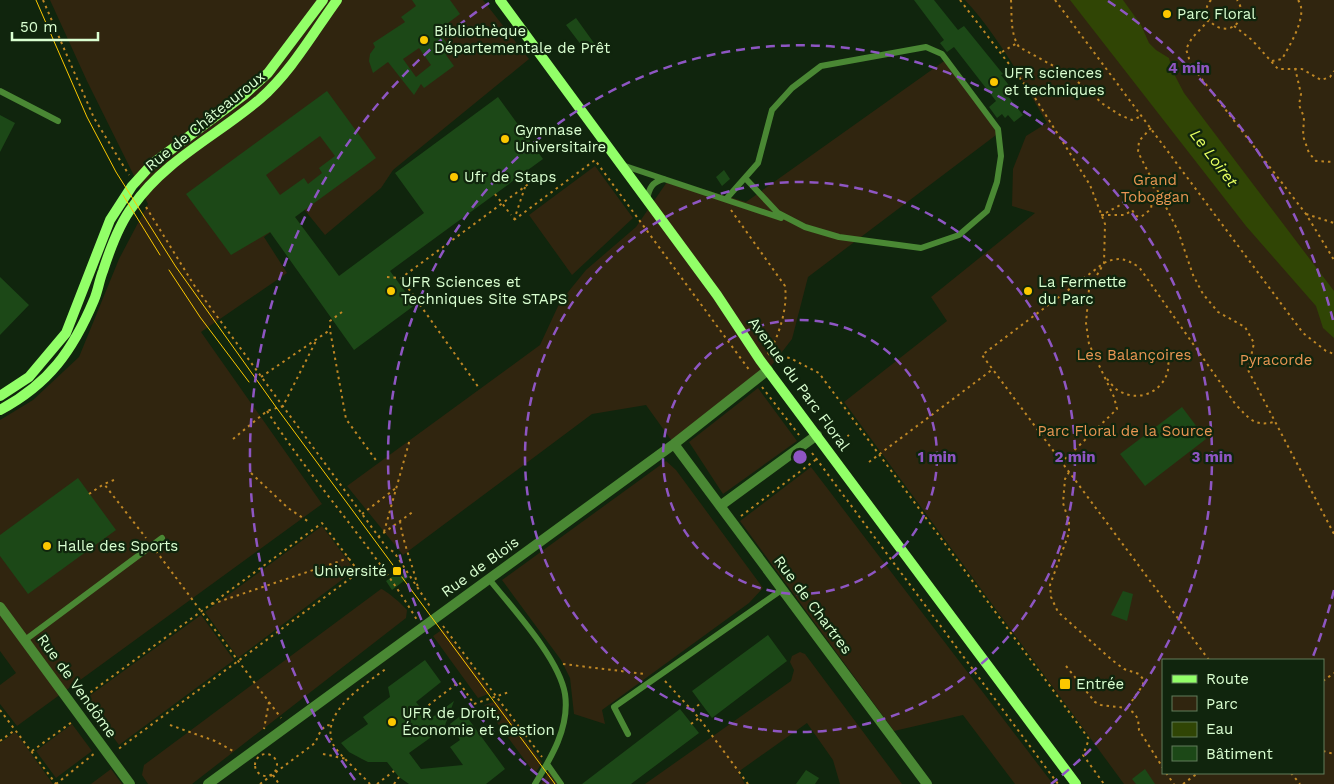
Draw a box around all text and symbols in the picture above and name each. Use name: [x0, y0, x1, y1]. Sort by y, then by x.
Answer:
place label: Parc Floral: [1177, 5, 1256, 23]
marker: Parc Floral: [1161, 8, 1173, 20]
scale bar: [12, 10, 99, 42]
text: 50 m: [20, 18, 57, 36]
place label: Bibliothèque Départementale de Prêt: [434, 22, 611, 57]
marker: Bibliothèque Départementale de Prêt: [418, 34, 430, 46]
text: 4 min: [1168, 59, 1210, 77]
place label: UFR sciences et techniques: [1004, 64, 1105, 99]
street label: Rue de Châteauroux: [142, 67, 268, 175]
marker: UFR sciences et techniques: [988, 76, 1000, 88]
place label: Gymnase Universitaire: [515, 121, 606, 156]
water label: Le Loiret: [1186, 125, 1242, 191]
marker: Gymnase Universitaire: [499, 133, 511, 145]
place label: Ufr de Staps: [464, 168, 556, 186]
marker: Ufr de Staps: [448, 171, 460, 183]
park label: Grand Toboggan: [1121, 171, 1189, 206]
place label: UFR Sciences et Techniques Site STAPS: [401, 273, 568, 308]
place label: La Fermette du Parc: [1038, 273, 1126, 308]
marker: UFR Sciences et Techniques Site STAPS: [385, 285, 397, 297]
marker: La Fermette du Parc: [1022, 285, 1034, 297]
street label: Avenue du Parc Floral: [744, 314, 854, 455]
park label: Les Balançoires: [1077, 346, 1192, 364]
park label: Pyracorde: [1240, 351, 1312, 369]
park label: Parc Floral de la Source: [1037, 422, 1213, 440]
centre of rings: [791, 448, 809, 466]
text: 1 min: [918, 448, 956, 466]
text: 2 min: [1054, 448, 1096, 466]
text: 3 min: [1192, 448, 1232, 466]
street label: Rue de Blois: [438, 533, 522, 601]
place label: Halle des Sports: [57, 537, 178, 555]
marker: Halle des Sports: [41, 540, 53, 552]
street label: Rue de Chartres: [770, 552, 856, 658]
place label: Université: [314, 562, 387, 580]
marker: Université: [391, 565, 403, 577]
street label: Rue de Vendôme: [33, 631, 121, 741]
legend: [1162, 659, 1324, 774]
text: Route: [1206, 670, 1249, 688]
place label: Entrée: [1076, 675, 1124, 693]
marker: Entrée: [1058, 677, 1072, 691]
text: Parc: [1206, 695, 1238, 713]
place label: UFR de Droit, Économie et Gestion: [402, 704, 555, 739]
marker: UFR de Droit, Économie et Gestion: [386, 716, 398, 728]
text: Eau: [1206, 720, 1233, 738]
text: Bâtiment: [1206, 745, 1273, 763]

